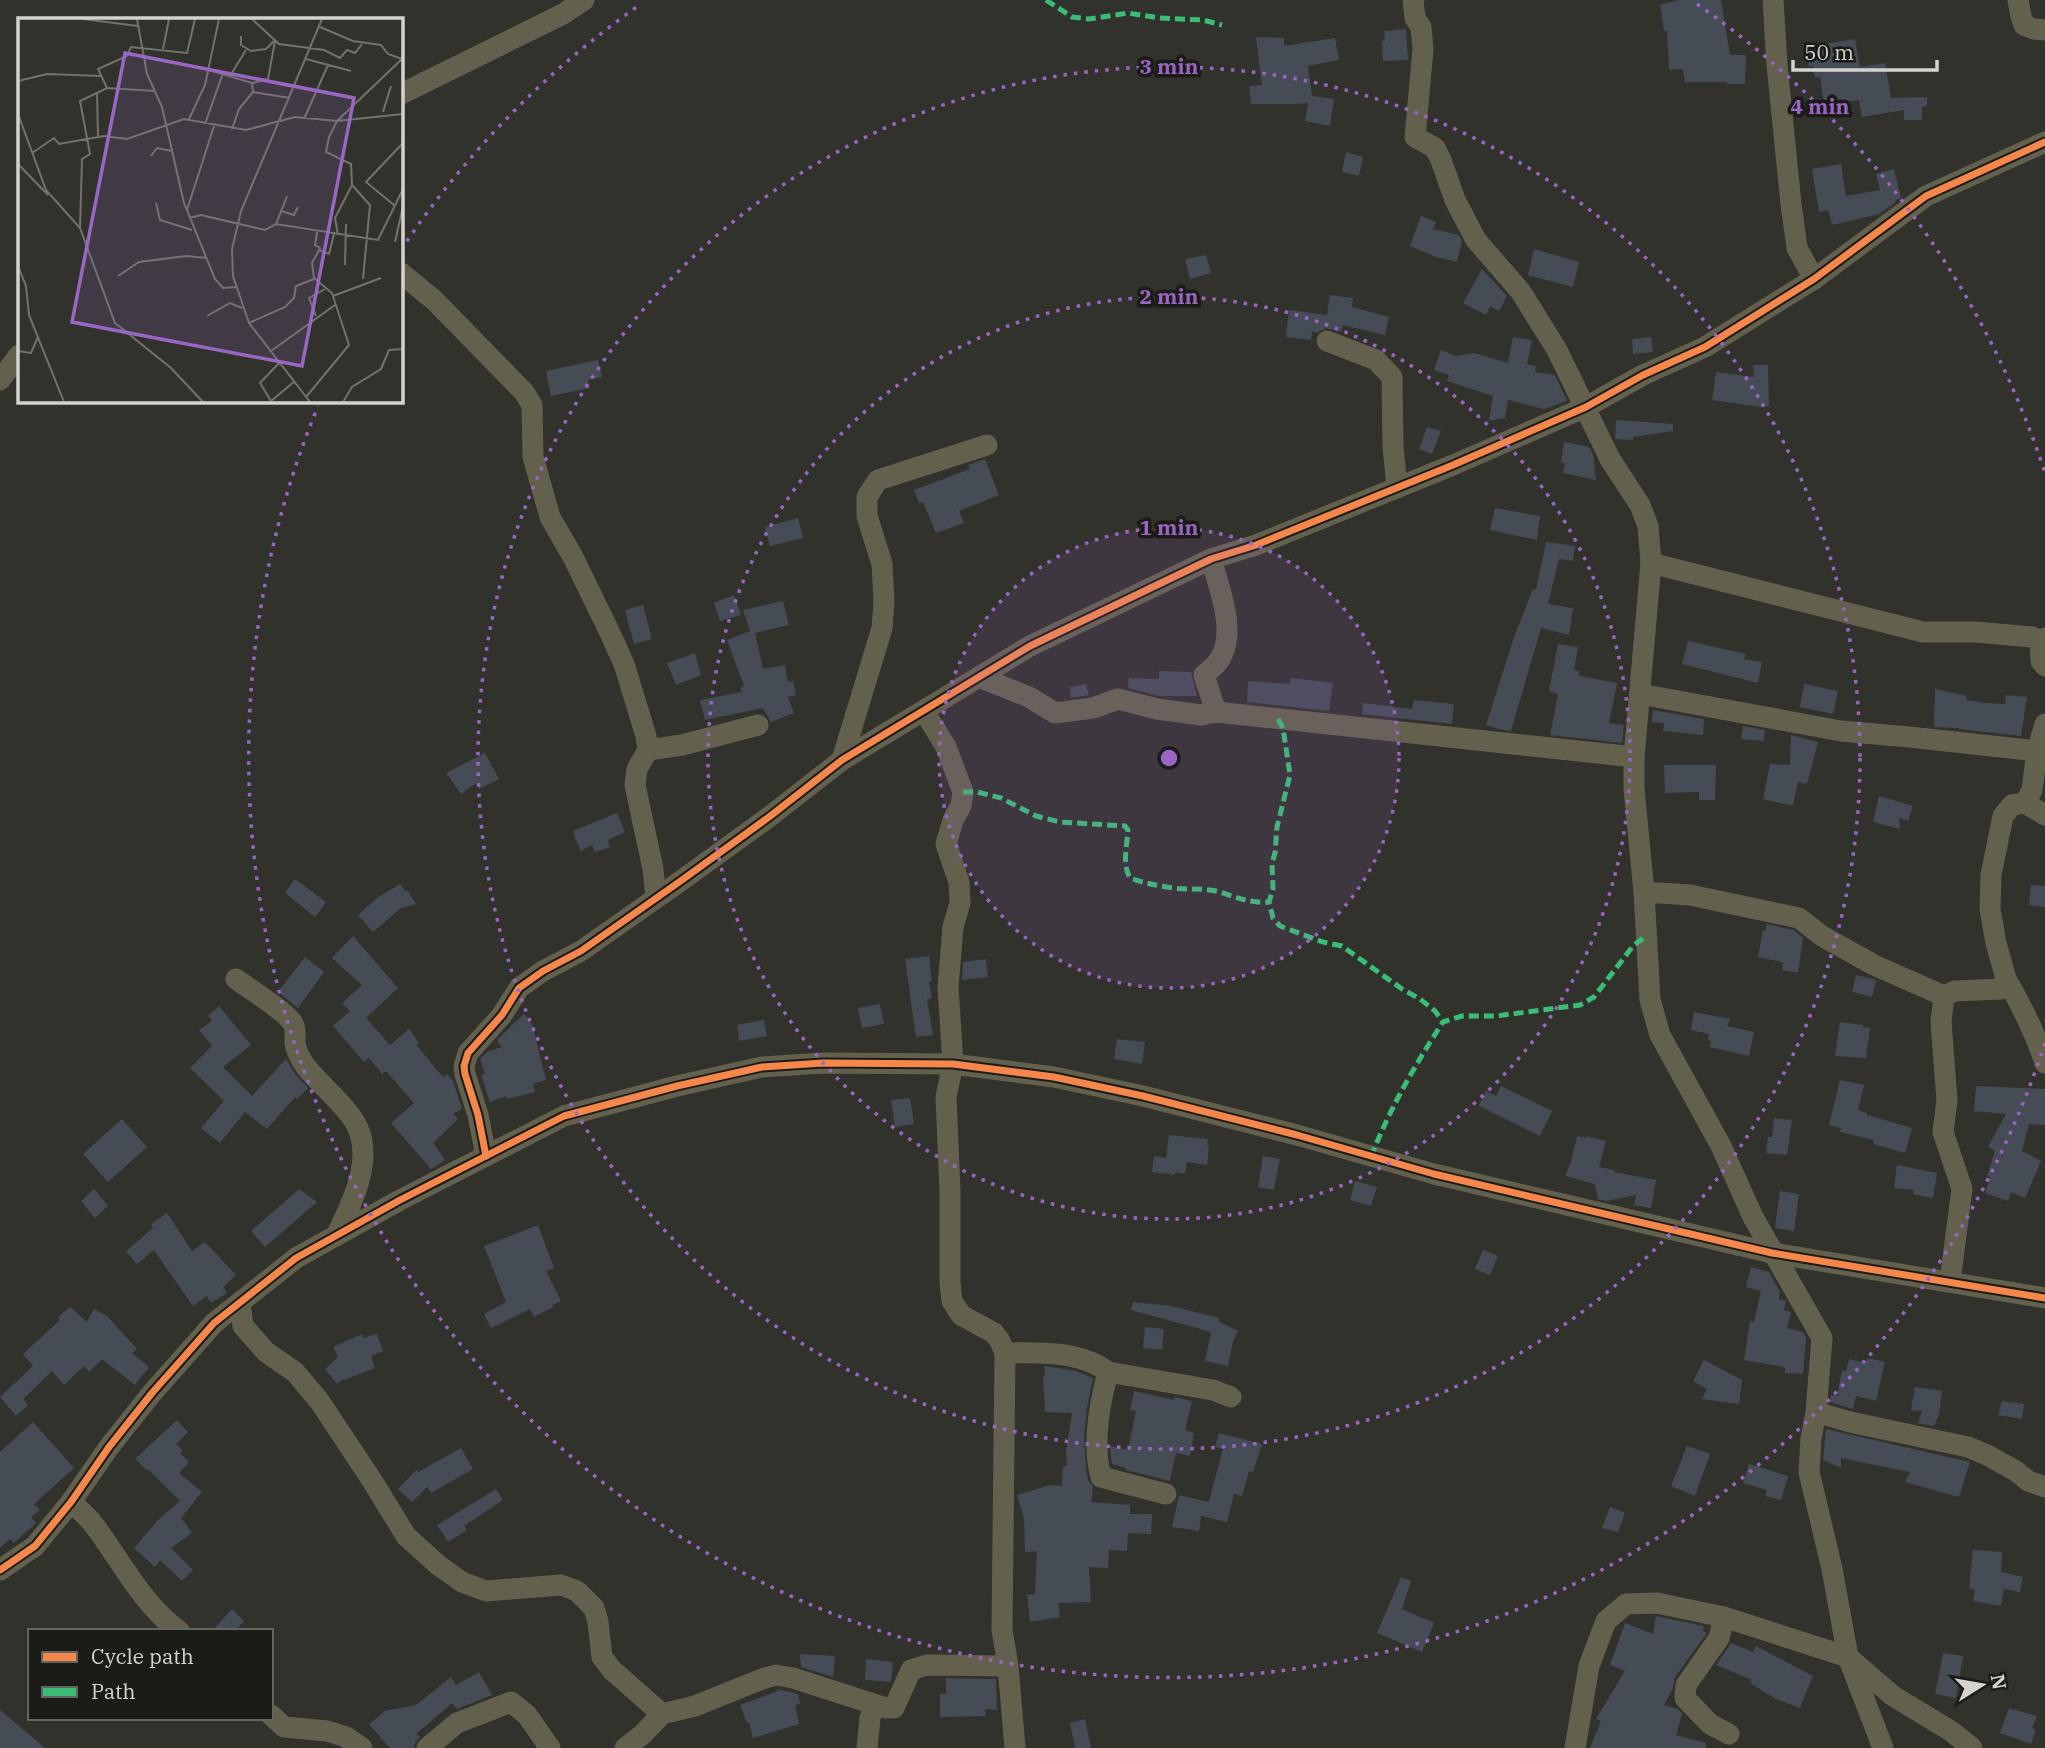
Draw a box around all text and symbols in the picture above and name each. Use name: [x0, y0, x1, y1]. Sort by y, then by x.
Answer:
inset map: [18, 18, 402, 402]
scale bar: [1793, 28, 1937, 72]
text: 50 m: [1804, 38, 1854, 66]
text: 3 min: [1140, 52, 1198, 80]
text: 4 min: [1791, 92, 1849, 120]
text: 2 min: [1140, 282, 1198, 310]
text: 1 min: [1140, 513, 1198, 541]
centre of rings: [1157, 746, 1181, 770]
legend: [28, 1629, 273, 1720]
text: Cycle path: [91, 1642, 194, 1670]
north arrow: [1947, 1650, 2017, 1720]
text: N: [1985, 1672, 2012, 1691]
text: Path: [91, 1677, 136, 1705]

